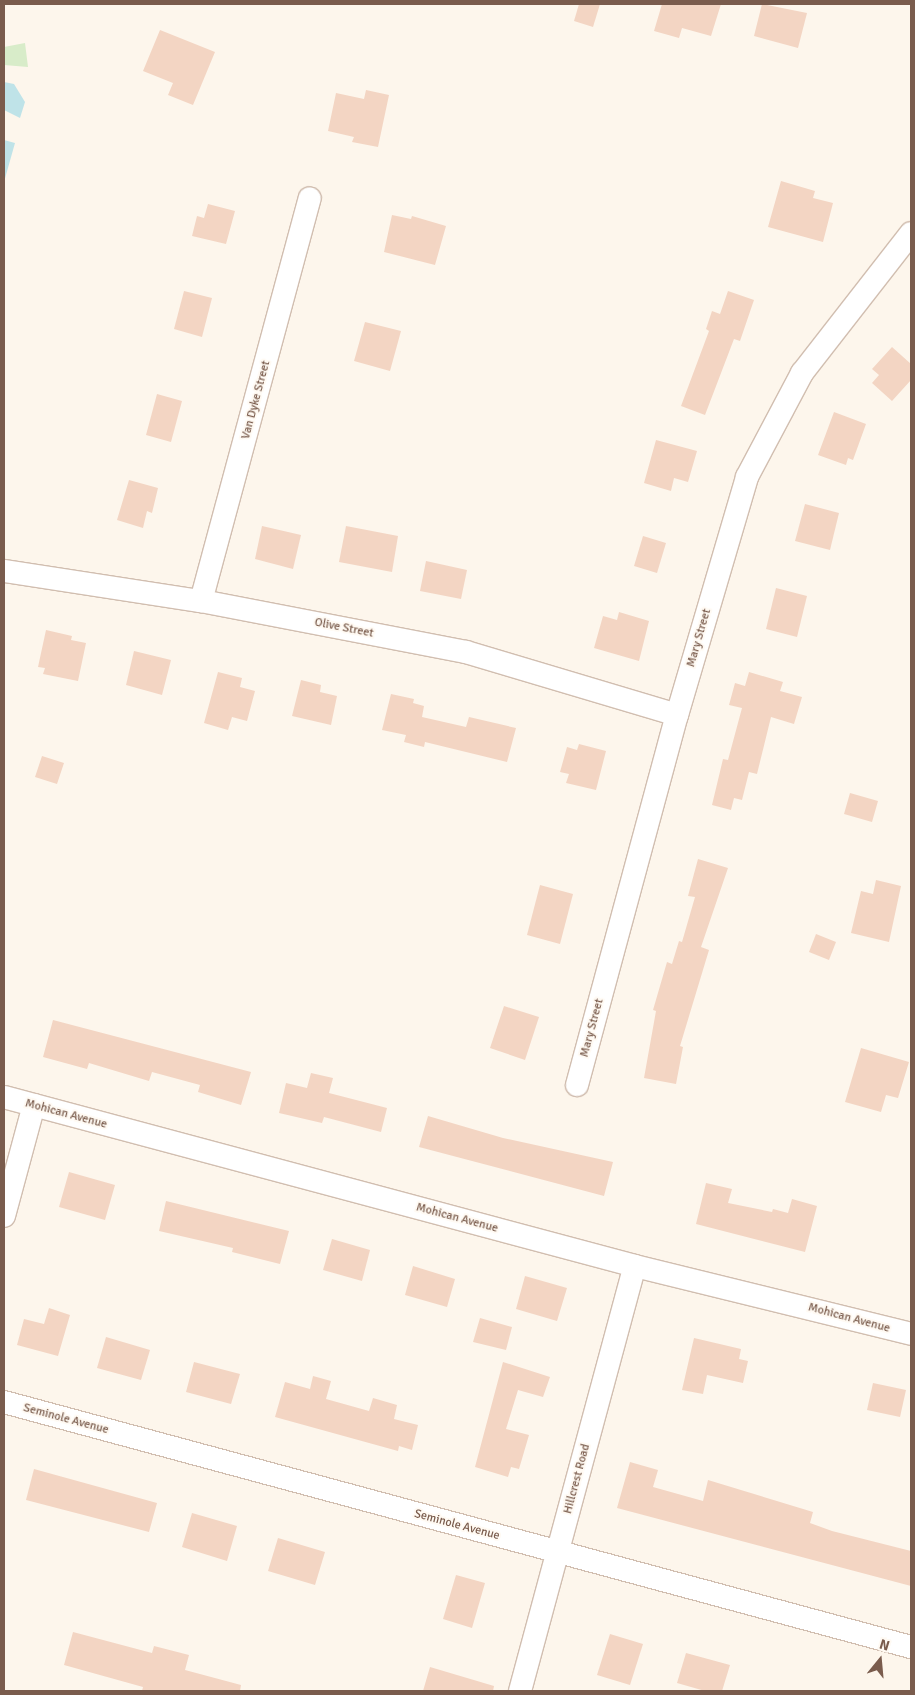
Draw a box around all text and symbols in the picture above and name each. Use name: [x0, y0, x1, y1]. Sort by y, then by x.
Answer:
street label: Van Dyke Street: [239, 359, 273, 441]
street label: Mary Street: [684, 607, 714, 669]
street label: Olive Street: [313, 615, 375, 641]
street label: Mary Street: [577, 997, 607, 1059]
street label: Mohican Avenue: [23, 1096, 109, 1132]
street label: Mohican Avenue: [414, 1200, 500, 1236]
street label: Mohican Avenue: [806, 1300, 892, 1336]
street label: Seminole Avenue: [22, 1401, 110, 1437]
street label: Hillcrest Road: [561, 1442, 593, 1516]
street label: Seminole Avenue: [413, 1507, 501, 1543]
north arrow: [855, 1635, 905, 1685]
text: N: [877, 1636, 892, 1655]

